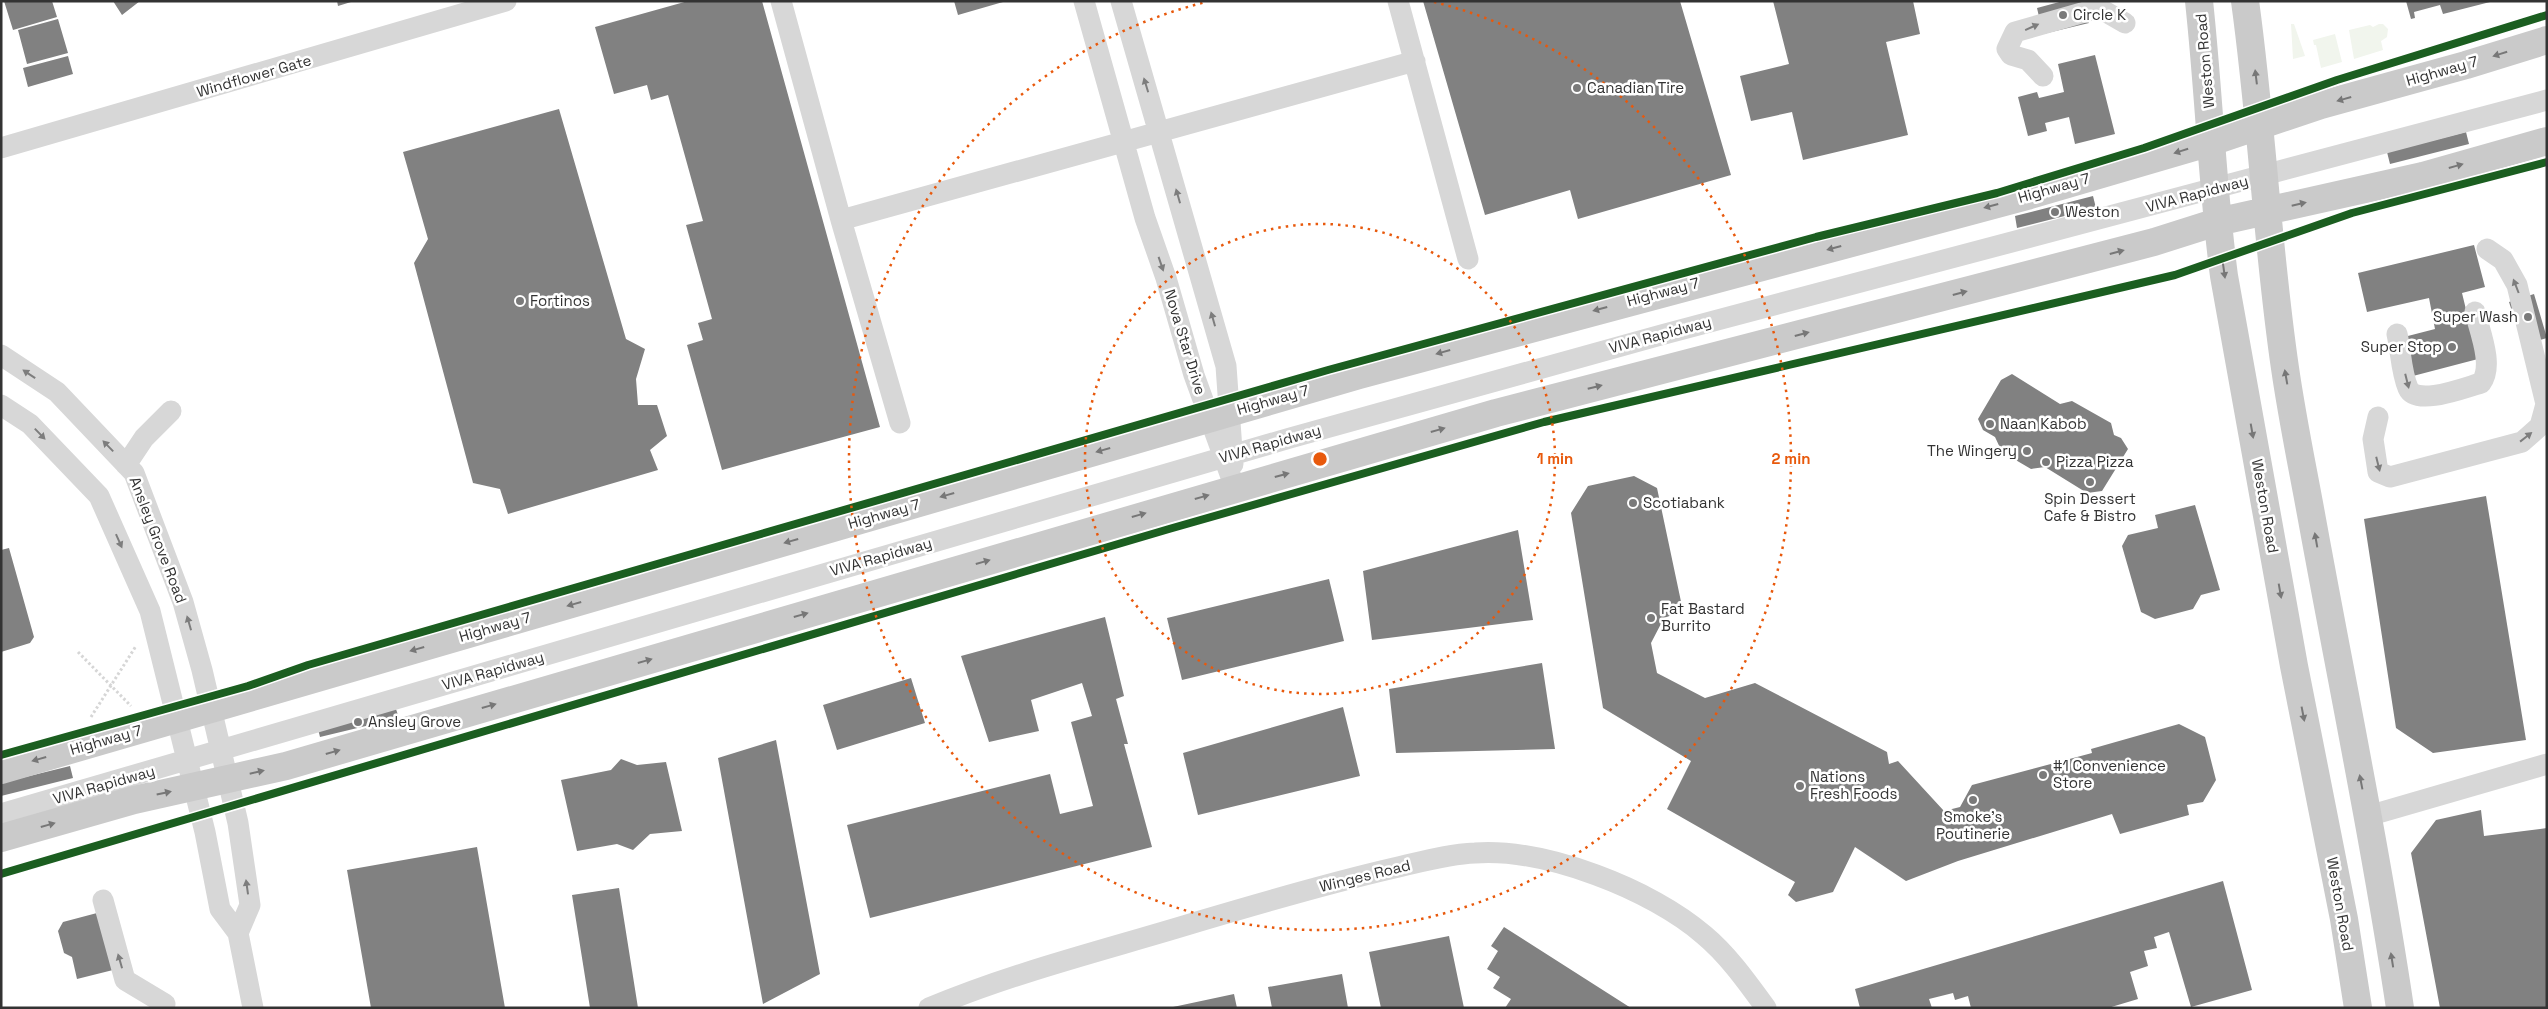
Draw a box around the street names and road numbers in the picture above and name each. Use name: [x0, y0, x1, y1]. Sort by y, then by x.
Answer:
street label: Weston Road: [2191, 13, 2218, 109]
street label: Windflower Gate: [194, 50, 314, 101]
street label: Highway 7: [2404, 51, 2480, 90]
street label: Highway 7: [2016, 168, 2092, 207]
street label: VIVA Rapidway: [2144, 171, 2250, 216]
street label: Highway 7: [1625, 273, 1701, 310]
street label: Nova Star Drive: [1160, 287, 1211, 397]
street label: VIVA Rapidway: [1607, 312, 1713, 357]
street label: Highway 7: [1235, 380, 1311, 419]
street label: VIVA Rapidway: [1217, 420, 1323, 467]
street label: Weston Road: [2248, 457, 2283, 554]
street label: Ansley Grove Road: [126, 474, 191, 606]
street label: Highway 7: [846, 494, 922, 533]
street label: VIVA Rapidway: [828, 533, 934, 580]
street label: Highway 7: [457, 607, 533, 646]
street label: VIVA Rapidway: [440, 647, 546, 694]
street label: Highway 7: [68, 720, 144, 759]
street label: VIVA Rapidway: [51, 761, 157, 808]
street label: Winges Road: [1317, 855, 1412, 896]
street label: Weston Road: [2323, 855, 2358, 952]

